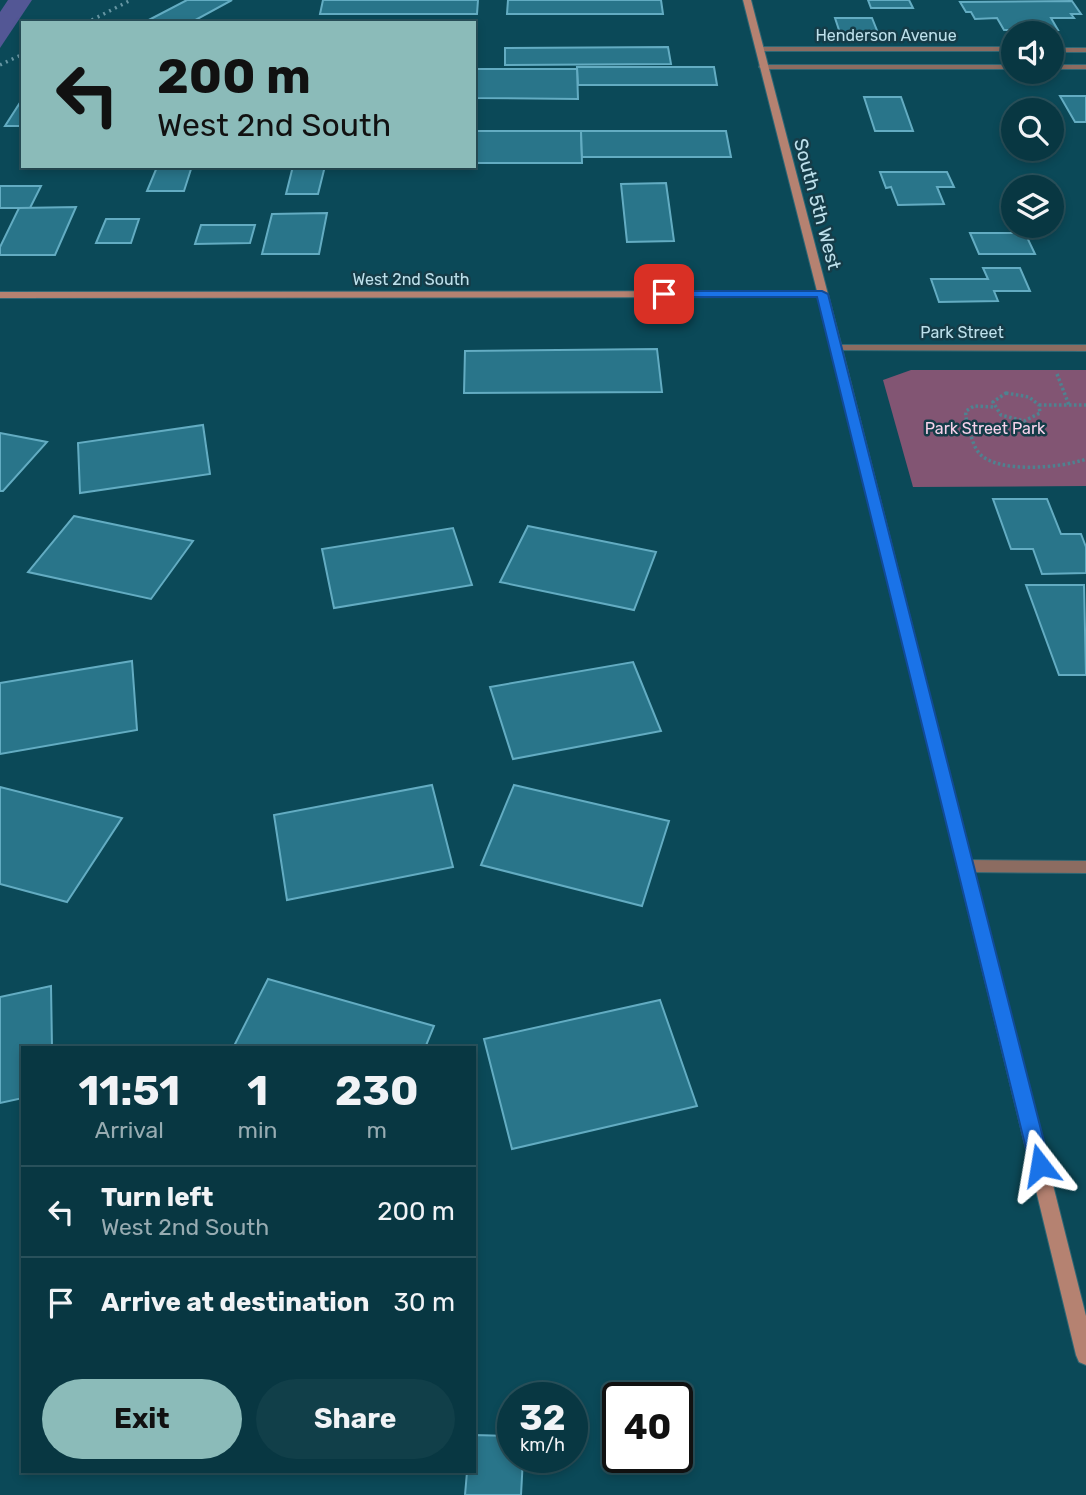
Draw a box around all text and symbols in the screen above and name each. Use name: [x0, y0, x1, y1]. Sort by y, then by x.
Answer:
map controls: [1001, 21, 1064, 238]
button: sound: [1001, 21, 1064, 84]
street label: Henderson Avenue: [815, 26, 957, 45]
text: 200 m: [157, 47, 311, 105]
icon: left: [42, 49, 133, 140]
button: search: [1001, 98, 1064, 161]
text: West 2nd South: [157, 106, 391, 144]
street label: South 5th West: [789, 136, 846, 273]
button: layers: [1001, 175, 1064, 238]
pin: [634, 264, 694, 324]
street label: West 2nd South: [352, 270, 470, 289]
icon: arrive: [645, 275, 683, 313]
street label: Park Street: [920, 323, 1004, 342]
park label: Park Street Park: [925, 419, 1046, 438]
text: 11:51: [78, 1066, 180, 1116]
text: 1: [247, 1066, 268, 1116]
text: 230: [335, 1066, 419, 1116]
text: Arrival: [95, 1116, 164, 1144]
text: min: [238, 1116, 278, 1144]
text: m: [367, 1116, 387, 1144]
position arrow: [1003, 1128, 1077, 1202]
text: Turn left: [101, 1182, 213, 1213]
icon: left: [42, 1193, 80, 1231]
text: 200 m: [377, 1196, 455, 1227]
text: West 2nd South: [101, 1213, 269, 1241]
icon: arrive: [42, 1284, 80, 1322]
text: Arrive at destination: [101, 1287, 369, 1318]
text: 30 m: [393, 1287, 455, 1318]
button: Exit: [42, 1379, 242, 1459]
button: Share: [256, 1379, 455, 1459]
speed limit sign: 40: [602, 1382, 693, 1473]
text: 32: [520, 1397, 565, 1439]
text: km/h: [520, 1434, 565, 1456]

